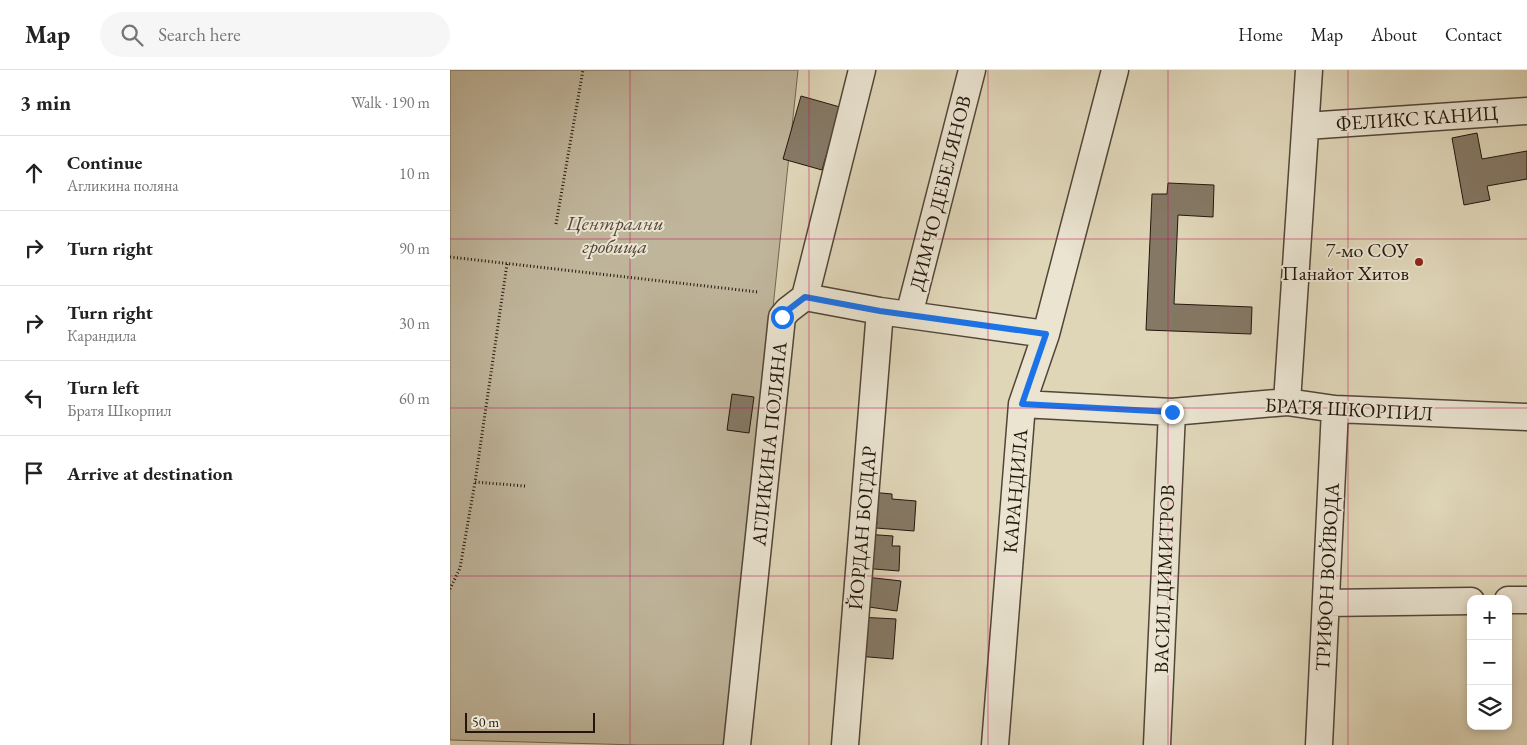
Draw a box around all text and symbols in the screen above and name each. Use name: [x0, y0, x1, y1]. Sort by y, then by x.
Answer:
search box: [100, 12, 450, 57]
text: Map: [25, 19, 70, 50]
icon: search: [118, 21, 146, 49]
text: Search here: [158, 22, 241, 47]
text: Home: [1238, 23, 1283, 46]
text: Map: [1311, 23, 1343, 46]
text: About: [1371, 23, 1417, 46]
text: Contact: [1445, 23, 1502, 46]
text: 3 min: [20, 89, 71, 116]
text: Walk · 190 m: [351, 92, 430, 113]
street label: ДИМЧО ДЕБЕЛЯНОВ: [903, 93, 977, 293]
street label: ФЕЛИКС КАНИЦ: [1335, 99, 1499, 137]
text: Continue: [67, 150, 142, 175]
icon: ahead: [20, 159, 48, 187]
text: 10 m: [399, 163, 430, 184]
text: Агликина поляна: [67, 175, 179, 196]
park label: Централни гробища: [565, 210, 664, 259]
icon: right: [20, 234, 48, 262]
text: Turn right: [67, 236, 153, 261]
place label: 7-мо СОУ Панайот Хитов: [1282, 237, 1409, 286]
text: 90 m: [399, 238, 430, 259]
marker: 7-мо СОУ Панайот Хитов: [1413, 256, 1425, 268]
text: Turn right: [67, 300, 153, 325]
route start: [771, 306, 794, 329]
icon: right: [20, 309, 48, 337]
text: 30 m: [399, 313, 430, 334]
text: Карандила: [67, 325, 136, 346]
street label: АГЛИКИНА ПОЛЯНА: [745, 340, 793, 548]
text: Turn left: [67, 375, 139, 400]
icon: left: [20, 384, 48, 412]
text: 60 m: [399, 388, 430, 409]
street label: БРАТЯ ШКОРПИЛ: [1264, 392, 1434, 426]
text: Братя Шкорпил: [67, 400, 172, 421]
route end: [1161, 401, 1184, 424]
street label: КАРАНДИЛА: [997, 428, 1033, 554]
street label: ЙОРДАН БОГДАР: [842, 445, 882, 611]
icon: arrive: [20, 459, 48, 487]
text: Arrive at destination: [67, 461, 233, 486]
street label: ТРИФОН ВОЙВОДА: [1309, 482, 1345, 672]
street label: ВАСИЛ ДИМИТРОВ: [1148, 484, 1180, 674]
map controls: [1467, 595, 1512, 730]
button: +: [1467, 595, 1512, 640]
button: −: [1467, 640, 1512, 685]
button: layers: [1467, 685, 1512, 730]
scale bar: [465, 710, 595, 733]
text: 50 m: [472, 713, 499, 731]

